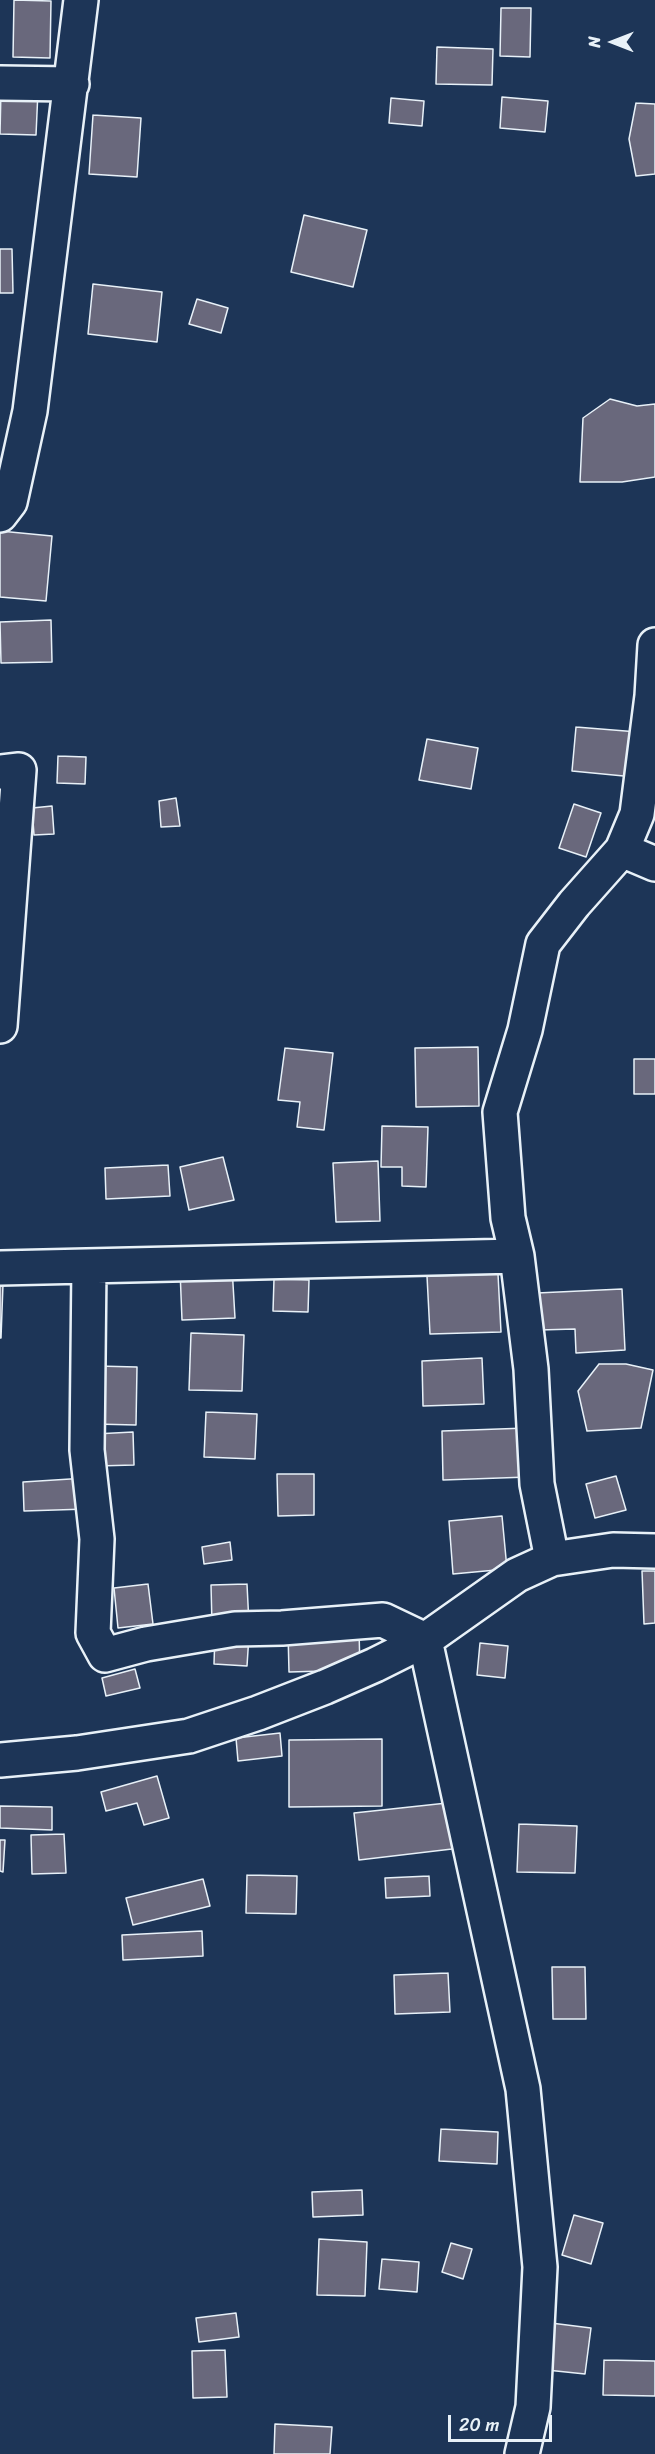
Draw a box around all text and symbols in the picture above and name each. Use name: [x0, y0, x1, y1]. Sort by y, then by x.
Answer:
north arrow: [583, 12, 643, 72]
text: N: [580, 36, 609, 48]
scale bar: [451, 2403, 554, 2441]
text: 20 m: [459, 2409, 499, 2441]

